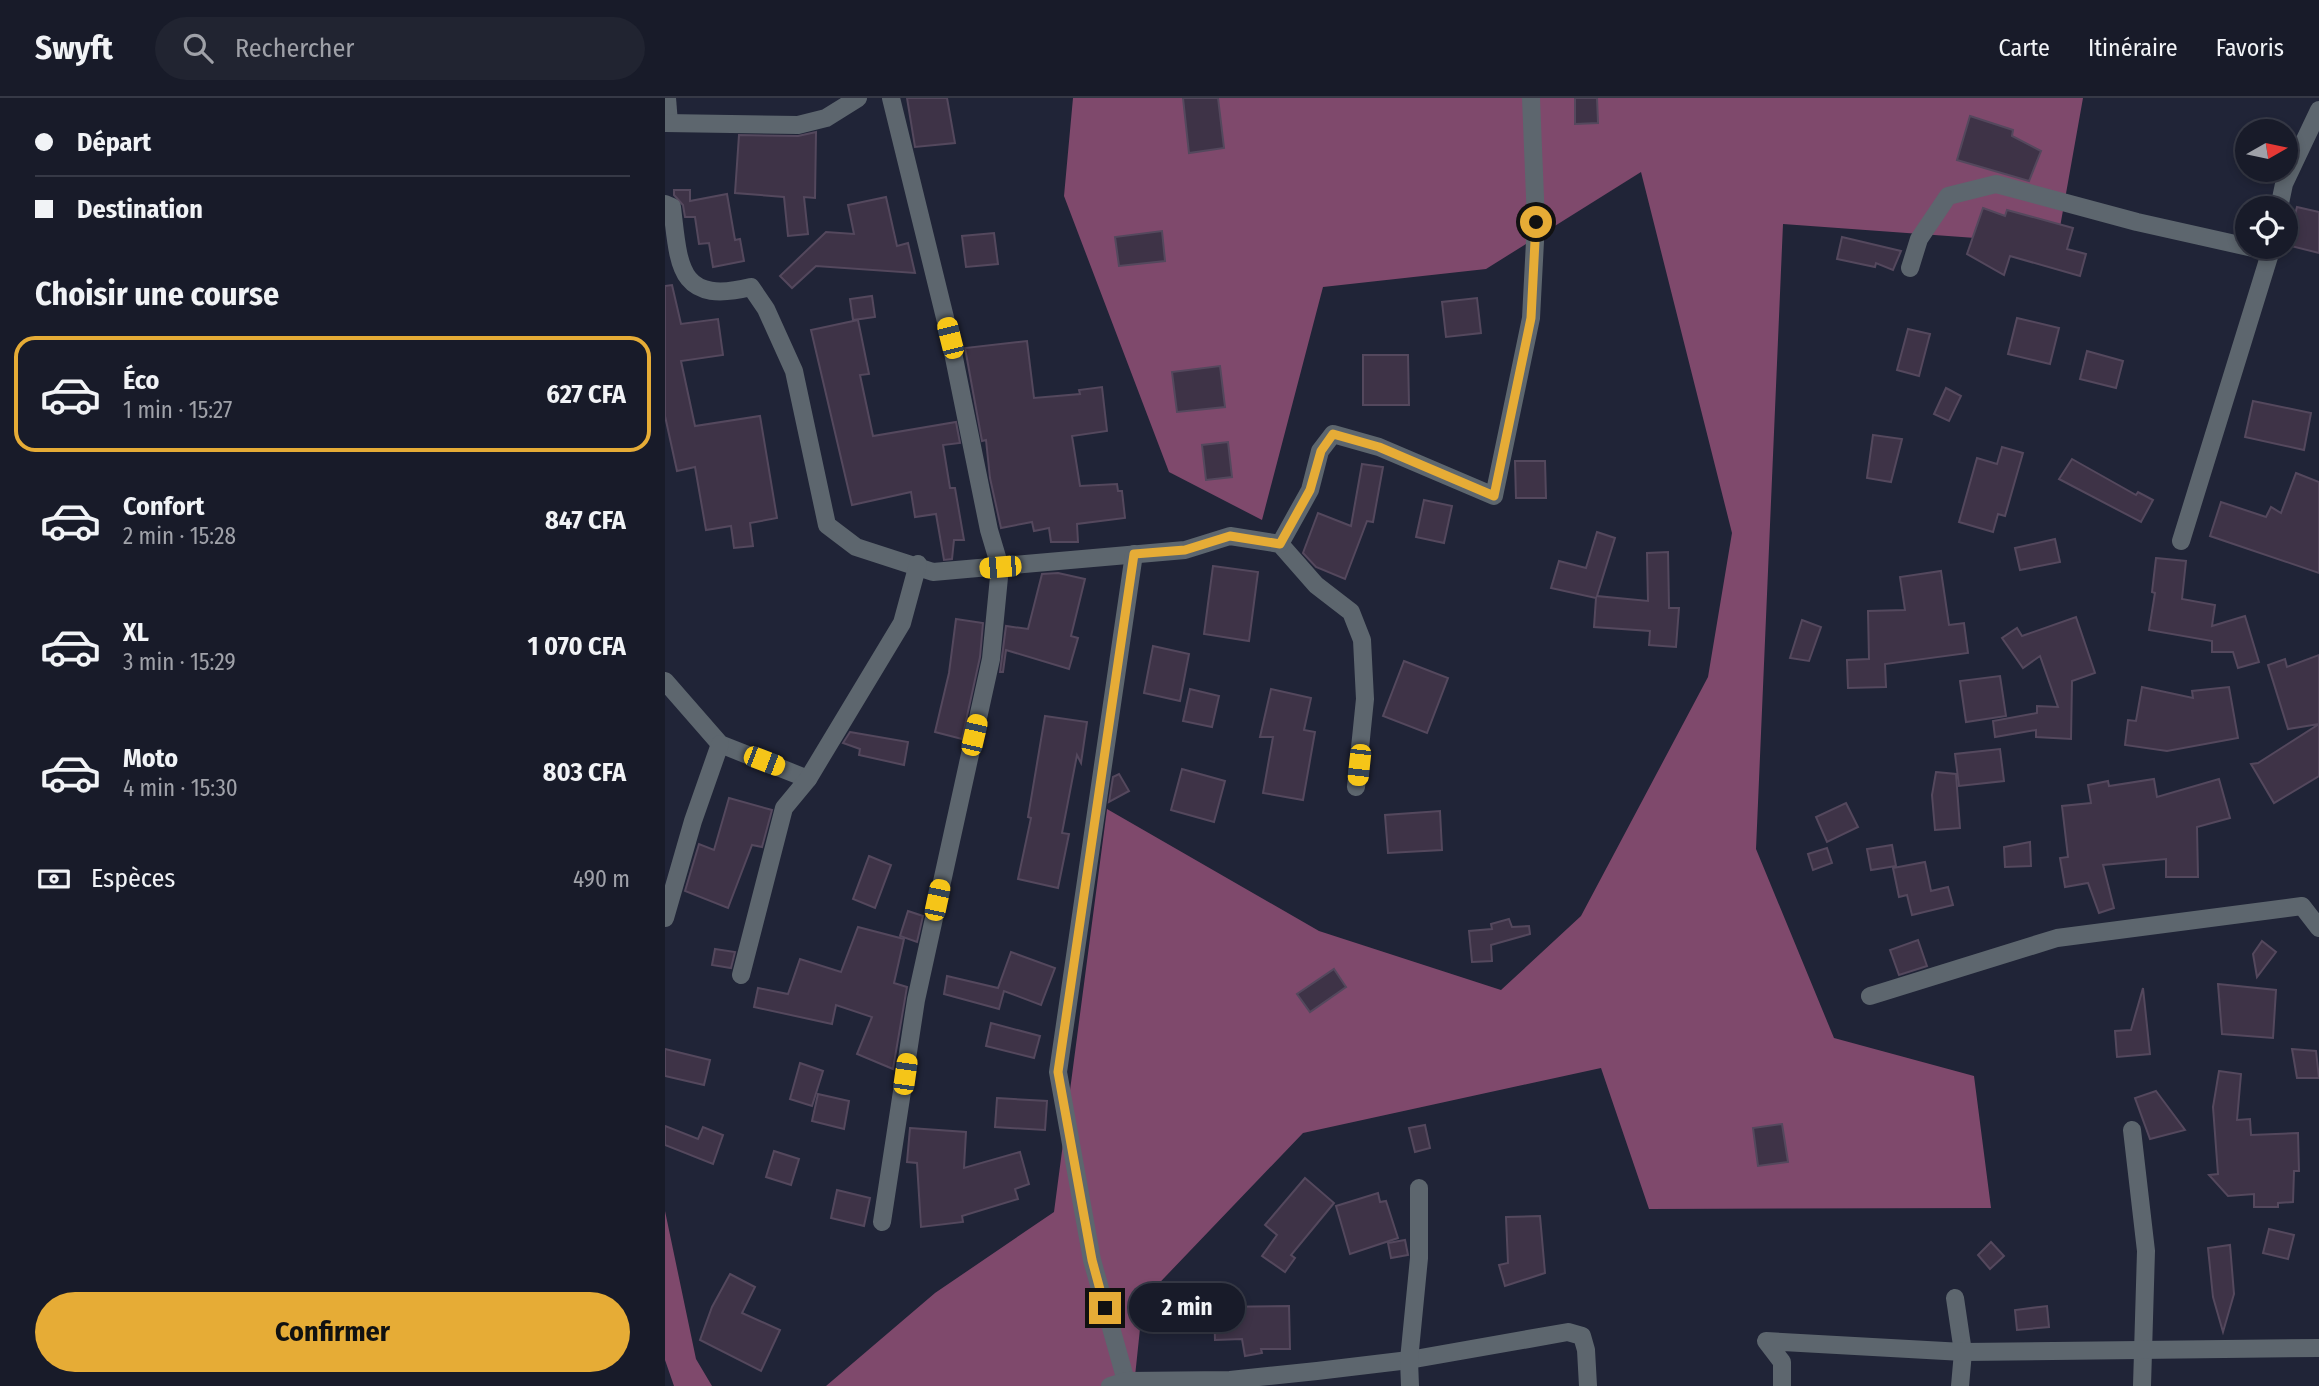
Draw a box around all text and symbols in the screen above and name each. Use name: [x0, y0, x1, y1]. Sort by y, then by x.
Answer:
search box: [155, 17, 645, 80]
text: Swyft: [35, 28, 113, 68]
icon: search: [179, 29, 217, 67]
text: Rechercher: [235, 33, 354, 64]
text: Carte: [1999, 34, 2050, 62]
text: Itinéraire: [2088, 34, 2178, 62]
text: Favoris: [2216, 34, 2284, 62]
north arrow: [2235, 119, 2298, 182]
map controls: [2235, 119, 2298, 259]
text: Départ: [77, 127, 151, 158]
text: Destination: [77, 194, 203, 225]
button: locate: [2235, 196, 2298, 259]
route start: [1520, 206, 1552, 238]
text: Choisir une course: [35, 275, 279, 313]
car: [935, 315, 966, 361]
icon: car: [39, 363, 102, 426]
text: Éco: [123, 365, 160, 396]
text: 627 CFA: [546, 379, 626, 410]
text: 1 min · 15:27: [123, 396, 232, 424]
icon: car: [39, 489, 102, 552]
text: Confort: [123, 491, 204, 522]
text: 847 CFA: [545, 505, 626, 536]
text: 2 min · 15:28: [123, 522, 236, 550]
car: [979, 555, 1022, 579]
icon: car: [39, 615, 102, 678]
text: XL: [123, 617, 149, 648]
text: 1 070 CFA: [528, 631, 626, 662]
text: 3 min · 15:29: [123, 648, 236, 676]
car: [960, 712, 989, 758]
icon: car: [39, 741, 102, 804]
text: Moto: [123, 743, 178, 774]
car: [1347, 743, 1372, 787]
car: [741, 744, 788, 778]
text: 803 CFA: [543, 757, 626, 788]
text: 4 min · 15:30: [123, 774, 238, 802]
icon: cash: [35, 860, 73, 898]
text: Espèces: [91, 863, 175, 894]
text: 490 m: [573, 865, 630, 893]
car: [923, 877, 952, 923]
car: [892, 1052, 919, 1096]
callout: 2 min: [1129, 1284, 1245, 1332]
button: Confirmer: [35, 1292, 630, 1372]
route end: [1089, 1292, 1121, 1324]
text: 2 min: [1162, 1293, 1213, 1321]

